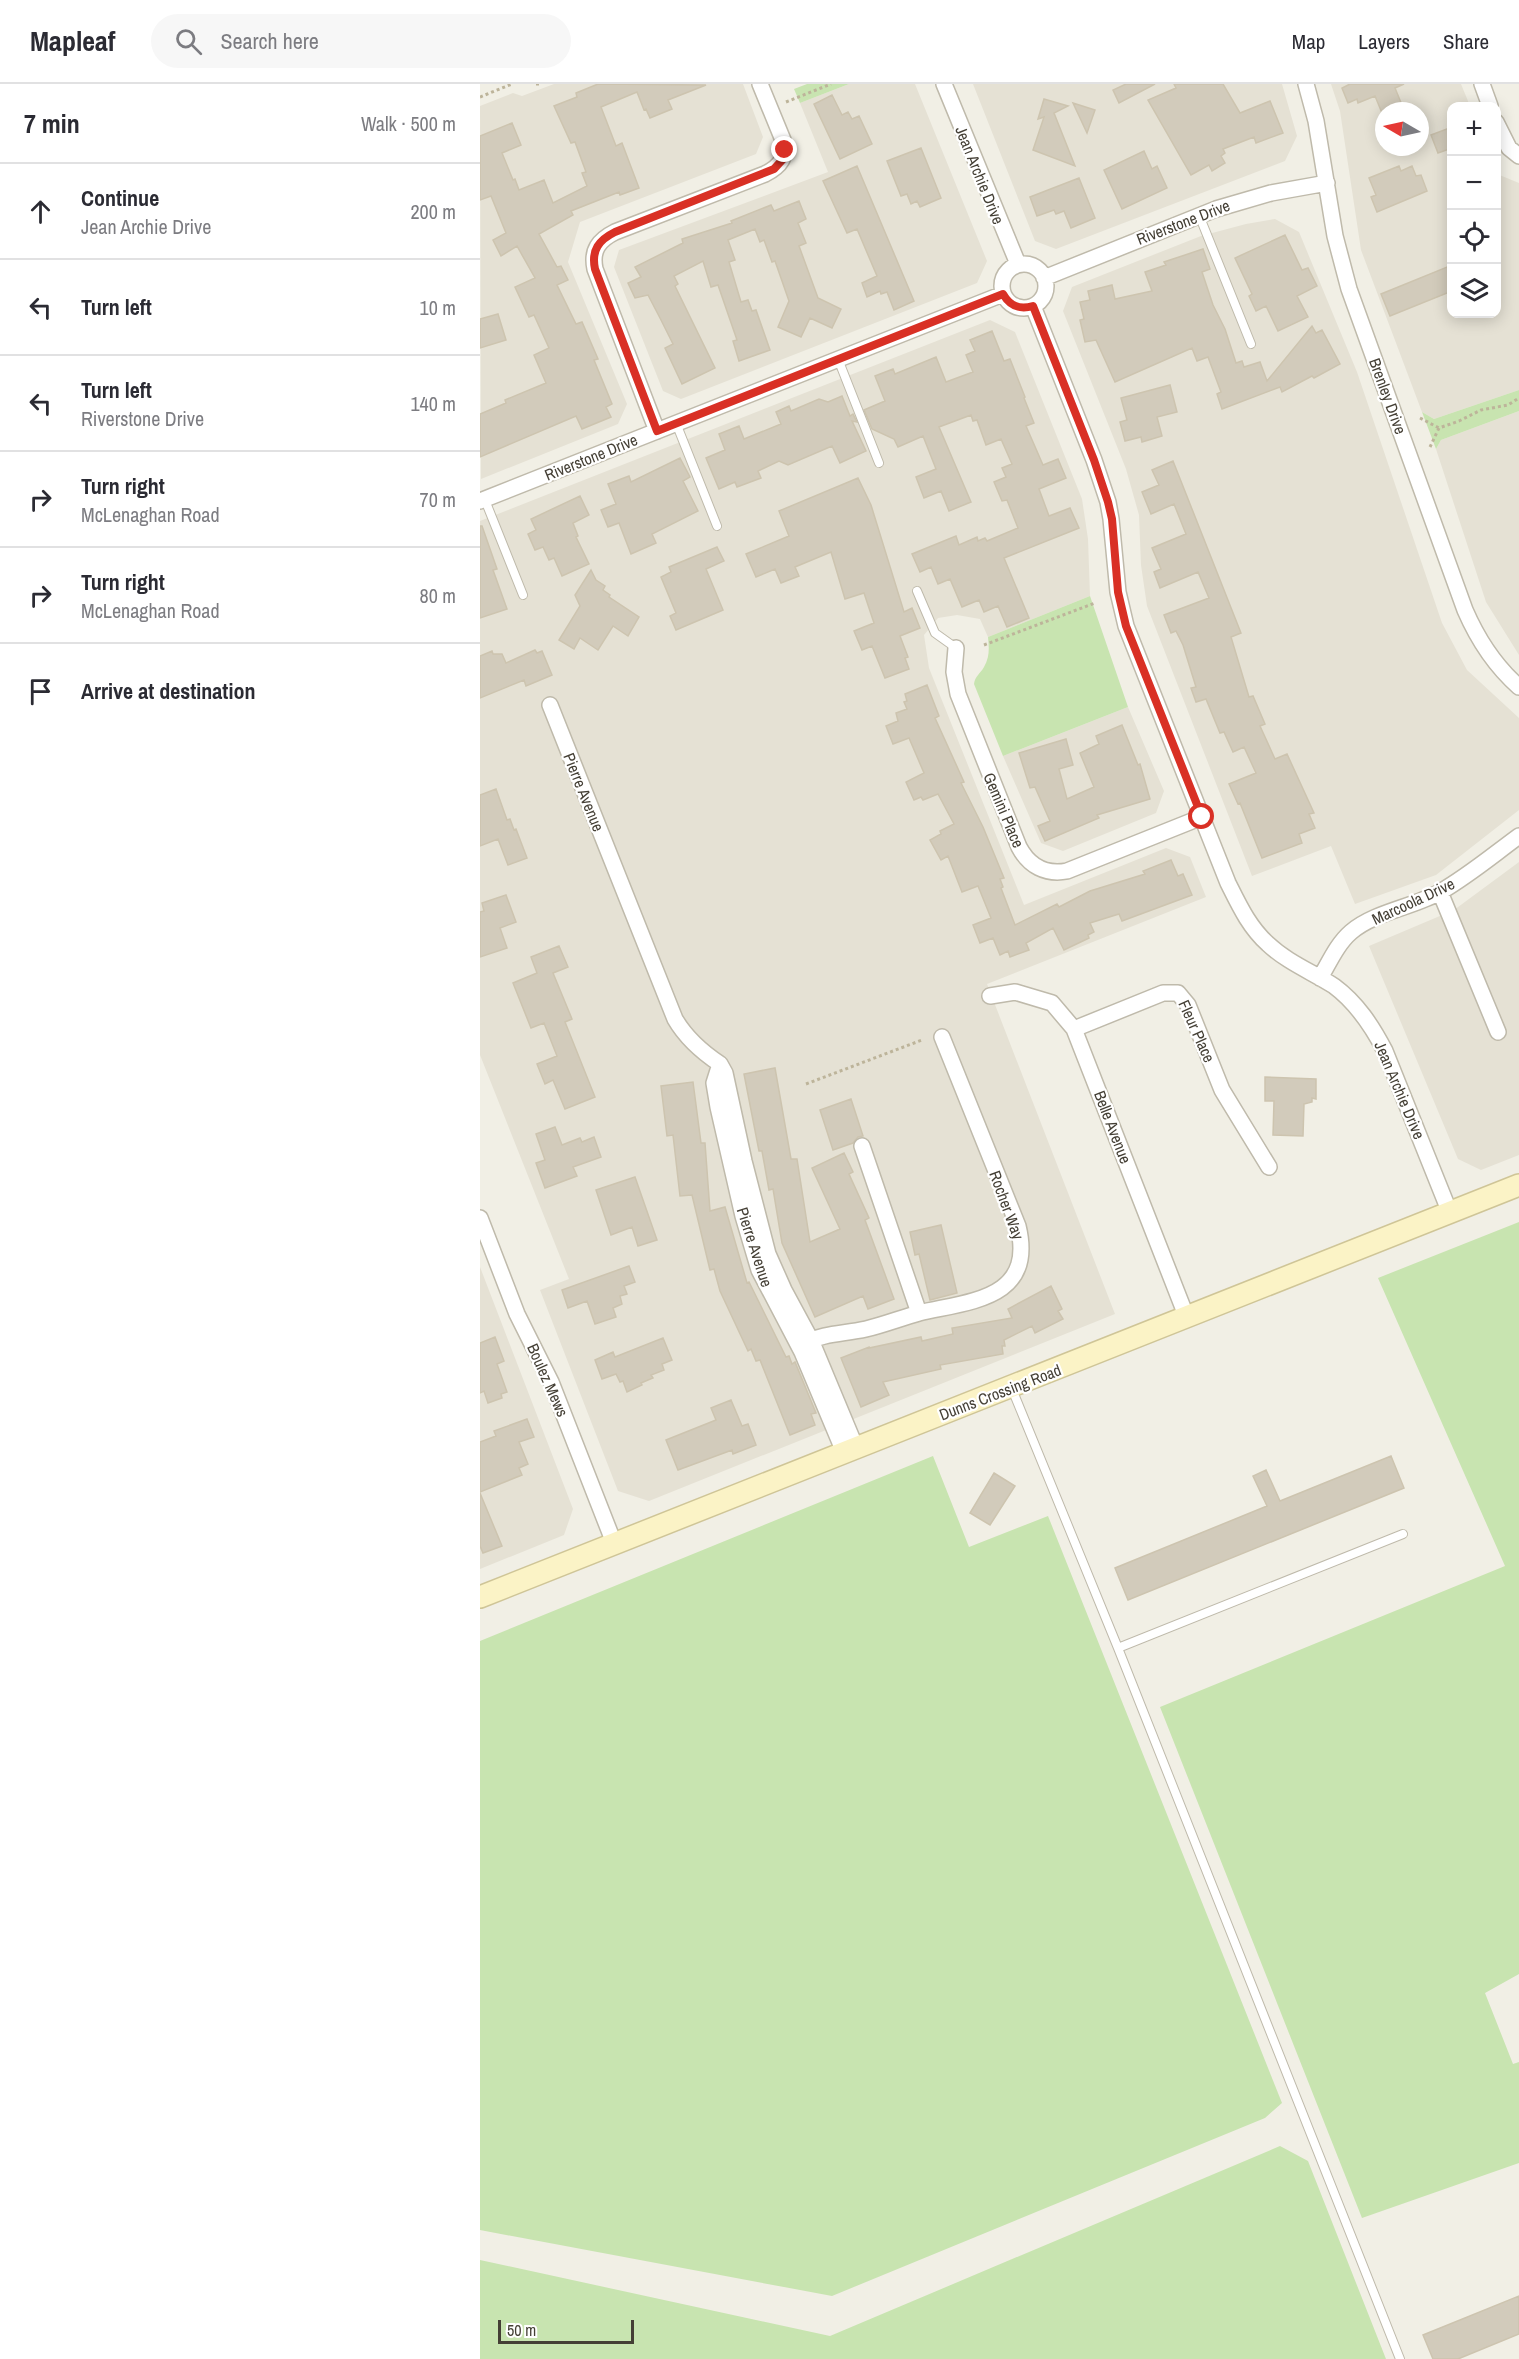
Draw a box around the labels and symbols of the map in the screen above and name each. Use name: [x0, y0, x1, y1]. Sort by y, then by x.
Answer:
north arrow: [1375, 102, 1429, 156]
street label: Jean Archie Drive: [950, 123, 1010, 227]
route end: [771, 136, 797, 162]
street label: Riverstone Drive: [1133, 194, 1233, 250]
street label: Brenley Drive: [1364, 355, 1412, 437]
street label: Riverstone Drive: [541, 428, 641, 486]
street label: Pierre Avenue: [558, 749, 610, 835]
street label: Gemini Place: [978, 769, 1030, 851]
route start: [1188, 803, 1214, 829]
street label: Marcoola Drive: [1368, 872, 1458, 930]
street label: Fleur Place: [1173, 996, 1221, 1066]
street label: Jean Archie Drive: [1369, 1038, 1431, 1142]
street label: Belle Avenue: [1089, 1087, 1137, 1167]
street label: Rocher Way: [984, 1168, 1030, 1243]
street label: Pierre Avenue: [732, 1204, 778, 1290]
street label: Boulez Mews: [522, 1340, 574, 1420]
street label: Dunns Crossing Road: [936, 1359, 1064, 1425]
scale bar: [498, 2317, 634, 2344]

